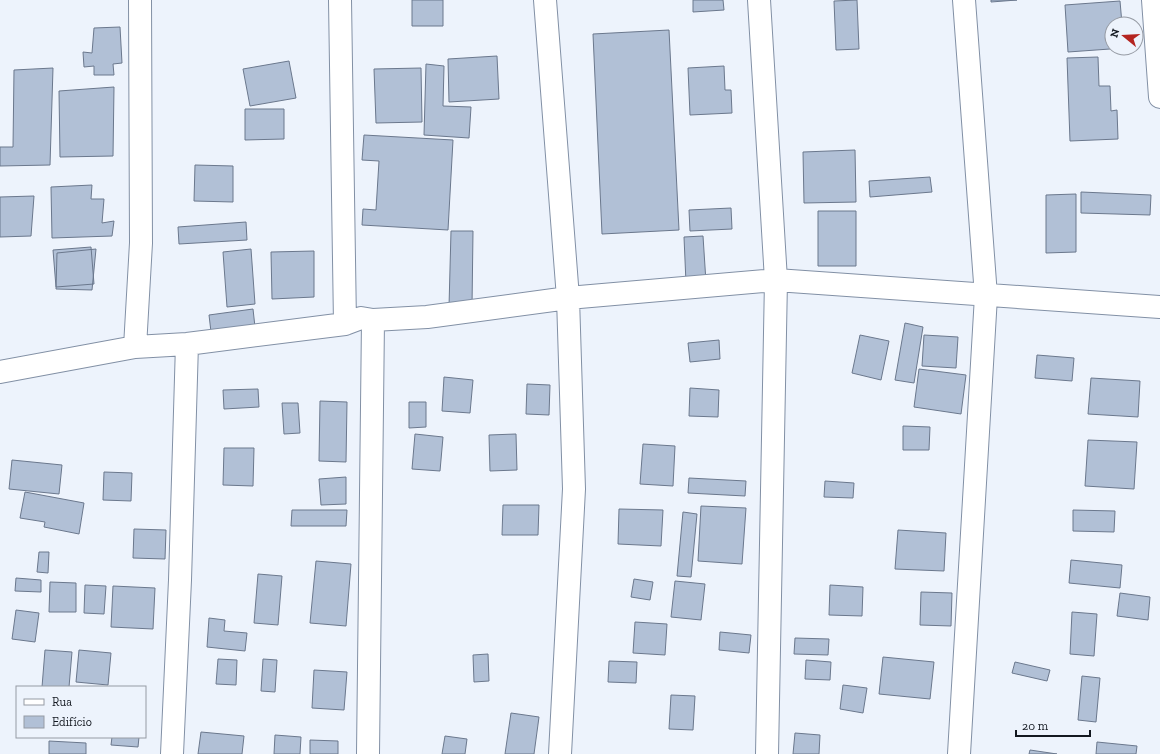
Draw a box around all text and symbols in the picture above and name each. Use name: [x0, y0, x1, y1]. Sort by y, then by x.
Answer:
north arrow: [1104, 16, 1144, 56]
text: N: [1107, 26, 1123, 39]
legend: [16, 686, 146, 738]
text: Rua: [52, 695, 72, 709]
scale bar: [1016, 712, 1090, 738]
text: Edifício: [52, 715, 92, 729]
text: 20 m: [1022, 719, 1049, 733]

